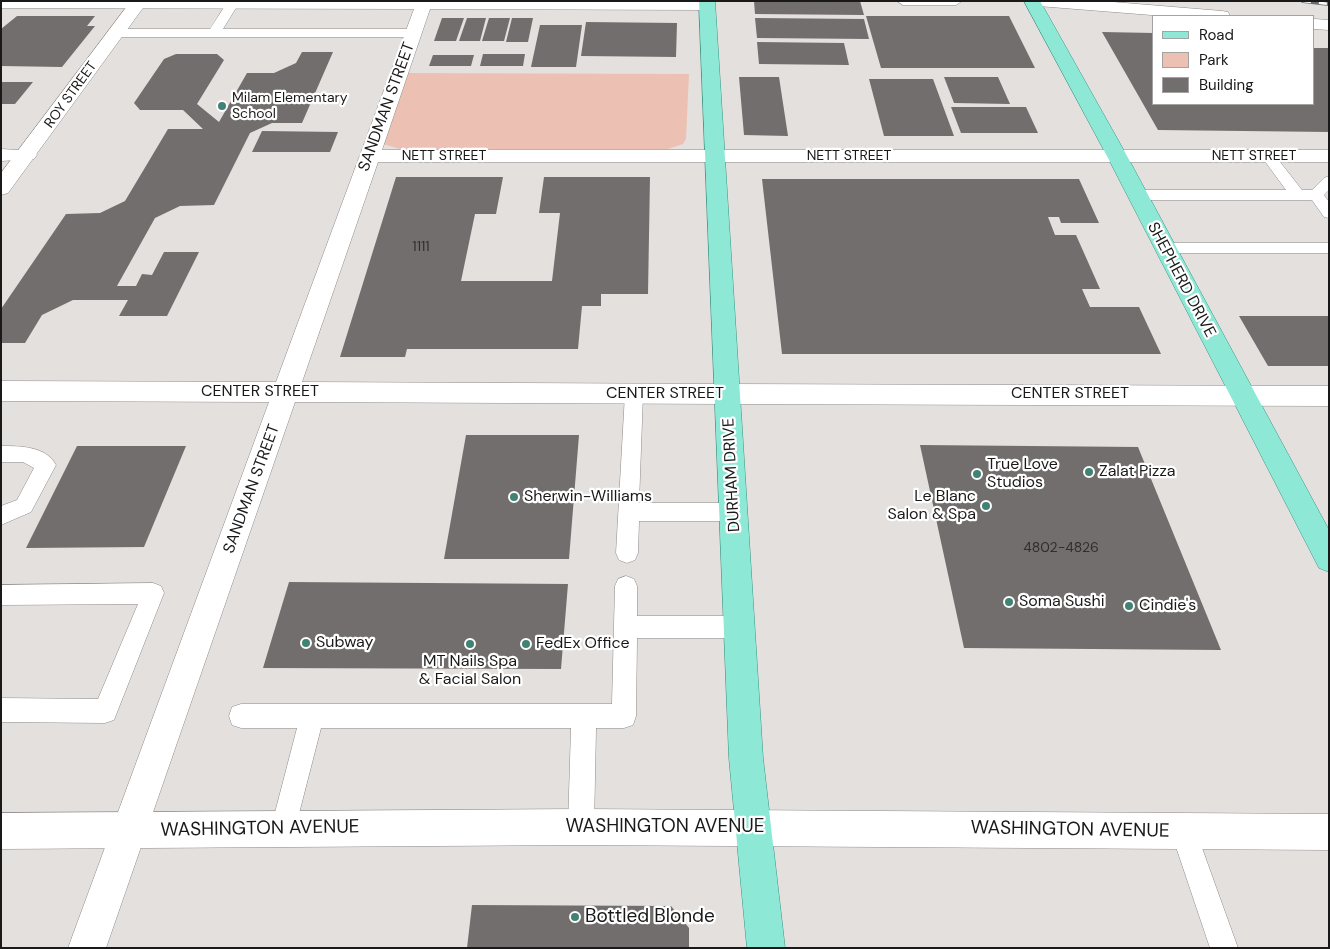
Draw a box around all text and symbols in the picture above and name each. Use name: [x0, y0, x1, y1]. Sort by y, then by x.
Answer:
legend: [1152, 15, 1315, 105]
text: Road: [1199, 25, 1234, 45]
street label: SANDMAN STREET: [355, 40, 419, 174]
text: Park: [1199, 50, 1229, 70]
street label: ROY STREET: [41, 58, 101, 132]
text: Building: [1199, 75, 1254, 95]
place label: Milam Elementary School: [232, 90, 348, 122]
marker: Milam Elementary School: [216, 100, 228, 112]
street label: NETT STREET: [402, 148, 486, 164]
street label: NETT STREET: [807, 148, 891, 164]
street label: NETT STREET: [1212, 148, 1296, 164]
street label: SHEPHERD DRIVE: [1143, 219, 1219, 341]
house number: 1111: [412, 239, 430, 255]
street label: CENTER STREET: [201, 382, 319, 402]
street label: CENTER STREET: [606, 384, 724, 404]
street label: CENTER STREET: [1011, 384, 1129, 404]
street label: DURHAM DRIVE: [719, 417, 745, 533]
street label: SANDMAN STREET: [220, 422, 284, 556]
place label: True Love Studios: [987, 455, 1058, 493]
place label: Zalat Pizza: [1099, 462, 1175, 482]
marker: Zalat Pizza: [1083, 466, 1095, 478]
marker: True Love Studios: [971, 468, 983, 480]
place label: Sherwin-Williams: [524, 487, 652, 507]
place label: Le Blanc Salon & Spa: [888, 487, 976, 525]
marker: Sherwin-Williams: [508, 491, 520, 503]
marker: Le Blanc Salon & Spa: [980, 500, 992, 512]
house number: 4802-4826: [1023, 540, 1099, 556]
place label: Soma Sushi: [1019, 592, 1105, 612]
marker: Soma Sushi: [1003, 596, 1015, 608]
place label: Cindie's: [1139, 596, 1196, 616]
marker: Cindie's: [1123, 600, 1135, 612]
place label: Subway: [316, 633, 373, 653]
place label: FedEx Office: [536, 634, 630, 654]
marker: Subway: [300, 637, 312, 649]
marker: MT Nails Spa & Facial Salon: [464, 638, 476, 650]
marker: FedEx Office: [520, 638, 532, 650]
place label: MT Nails Spa & Facial Salon: [419, 652, 521, 690]
street label: WASHINGTON AVENUE: [160, 816, 360, 842]
street label: WASHINGTON AVENUE: [565, 816, 765, 838]
street label: WASHINGTON AVENUE: [970, 817, 1170, 843]
place label: Bottled Blonde: [585, 906, 715, 928]
marker: Bottled Blonde: [569, 911, 581, 923]

